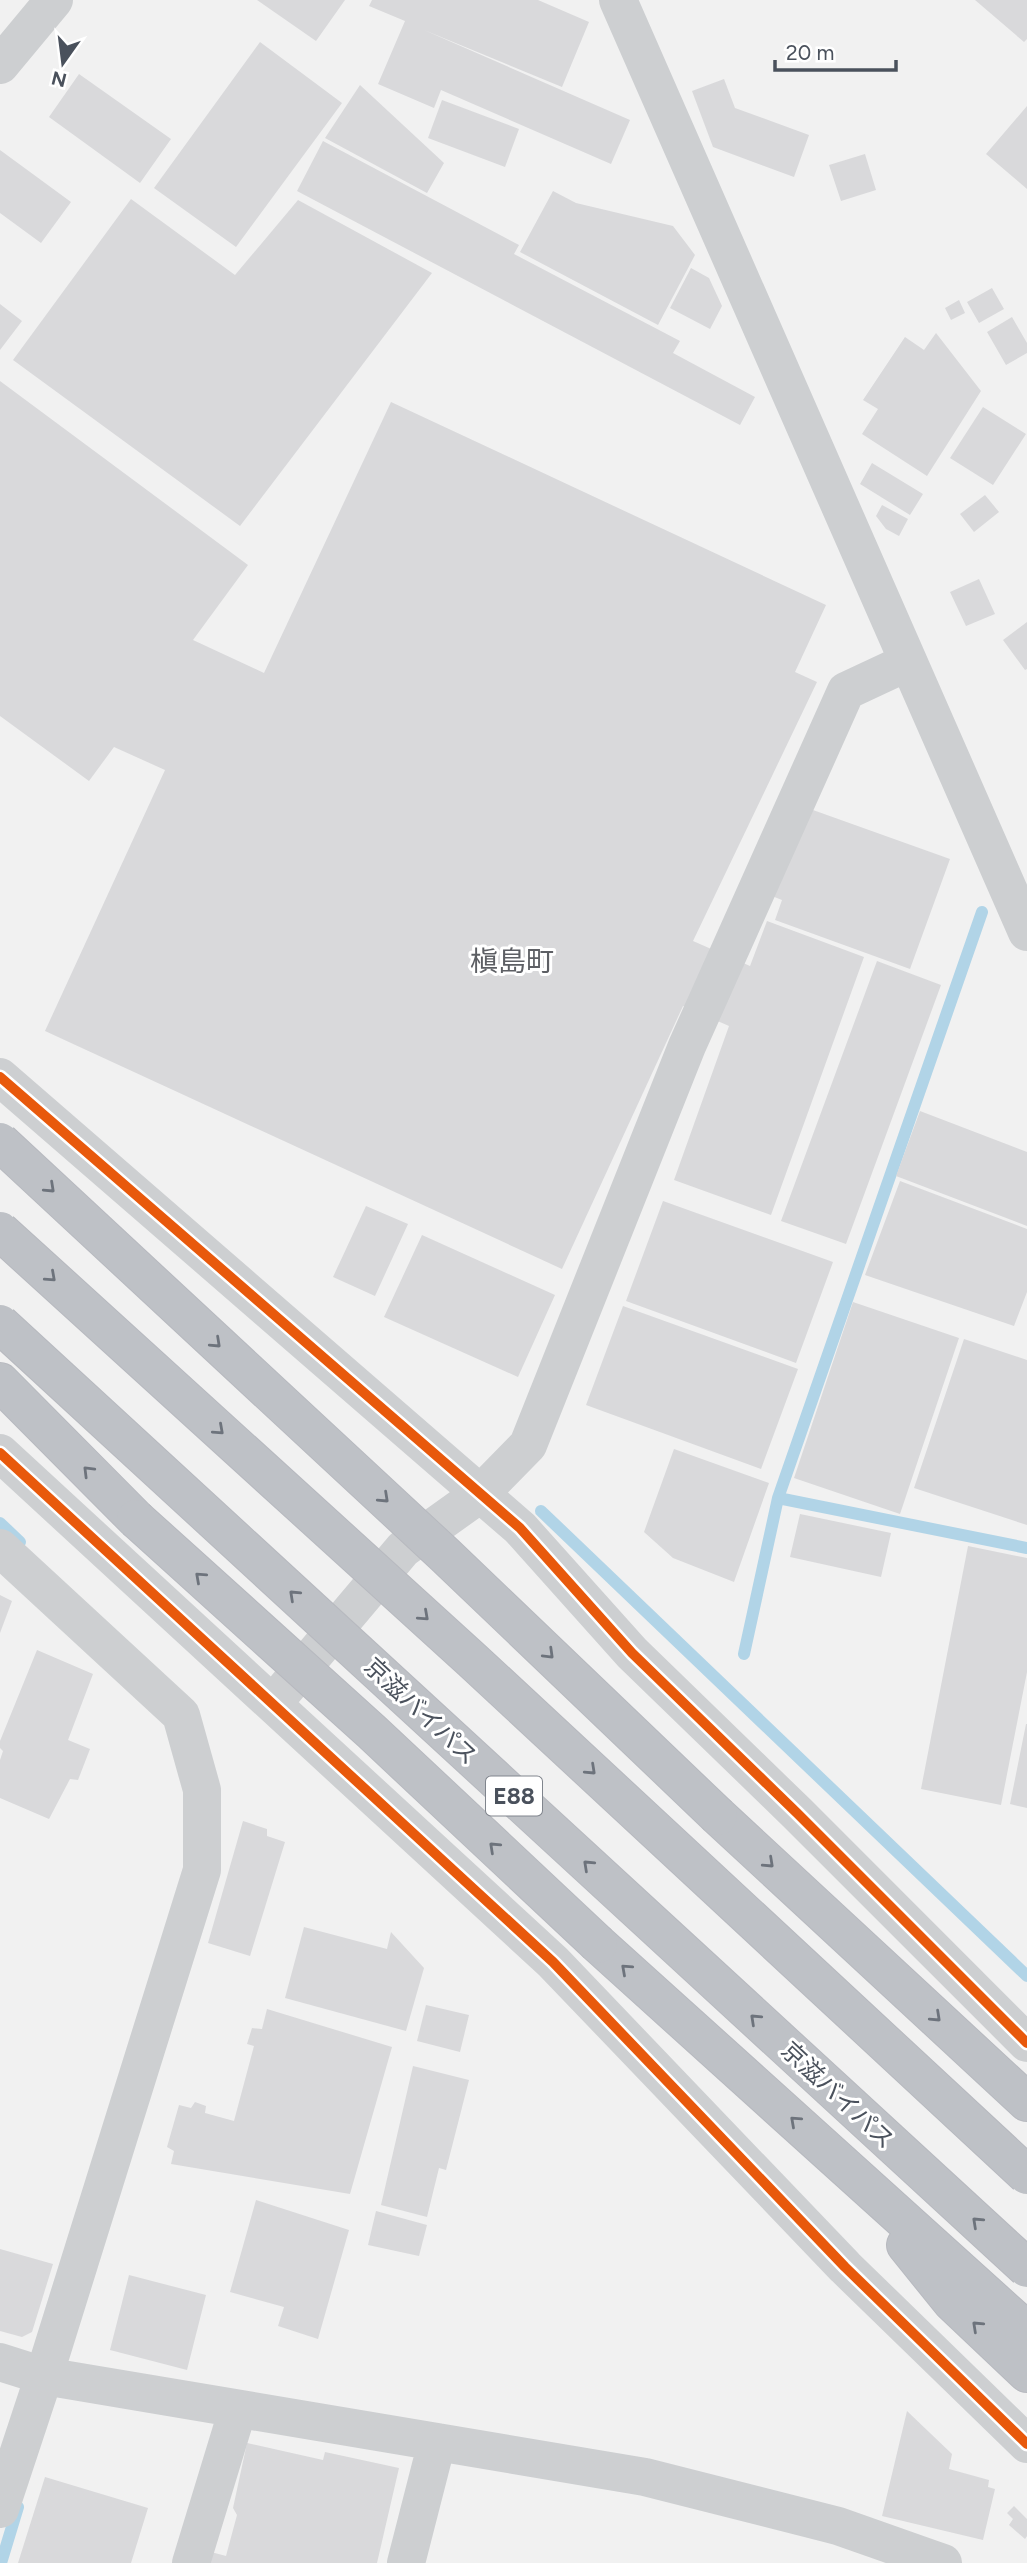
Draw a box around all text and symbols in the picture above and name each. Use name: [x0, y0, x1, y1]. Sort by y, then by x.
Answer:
north arrow: [28, 28, 98, 98]
scale bar: [775, 28, 896, 72]
text: 20 m: [786, 40, 834, 65]
text: N: [49, 66, 69, 92]
district label: 槇島町: [470, 944, 554, 978]
one-way arrow: [42, 1180, 55, 1193]
one-way arrow: [42, 1269, 55, 1281]
one-way arrow: [208, 1335, 221, 1348]
one-way arrow: [211, 1422, 224, 1434]
one-way arrow: [84, 1466, 97, 1479]
one-way arrow: [376, 1489, 389, 1502]
one-way arrow: [196, 1573, 209, 1585]
one-way arrow: [289, 1590, 302, 1603]
one-way arrow: [416, 1608, 429, 1620]
one-way arrow: [541, 1645, 554, 1658]
street label: 京滋バイパス: [359, 1651, 483, 1771]
one-way arrow: [583, 1762, 596, 1775]
road number: E88: [486, 1776, 542, 1815]
one-way arrow: [489, 1842, 502, 1855]
one-way arrow: [761, 1854, 774, 1867]
one-way arrow: [583, 1860, 596, 1873]
one-way arrow: [621, 1964, 634, 1977]
one-way arrow: [928, 2009, 941, 2021]
one-way arrow: [750, 2014, 763, 2027]
street label: 京滋バイパス: [776, 2035, 900, 2155]
one-way arrow: [790, 2116, 803, 2129]
one-way arrow: [972, 2218, 985, 2231]
one-way arrow: [972, 2321, 985, 2334]

